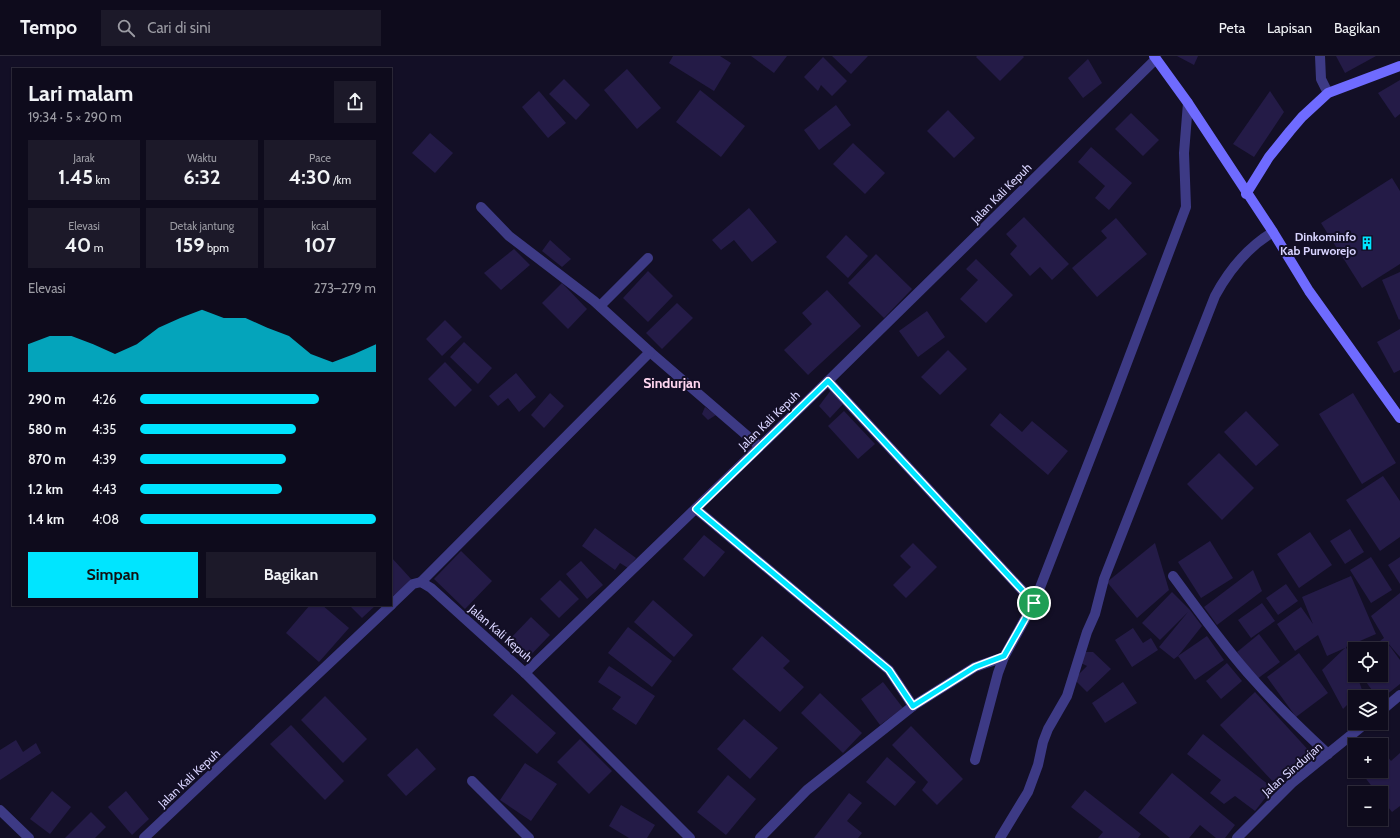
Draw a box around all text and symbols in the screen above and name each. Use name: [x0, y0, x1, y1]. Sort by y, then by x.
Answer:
search box: [101, 10, 381, 46]
text: Tempo: [20, 16, 77, 39]
icon: search: [115, 17, 137, 39]
text: Cari di sini: [147, 19, 211, 37]
text: Peta: [1219, 19, 1245, 37]
text: Lapisan: [1267, 19, 1312, 37]
text: Bagikan: [1334, 19, 1380, 37]
text: Lari malam: [28, 80, 133, 107]
button: share: [334, 81, 376, 123]
text: 19:34 · 5 × 290 m: [28, 109, 122, 125]
text: Jarak: [73, 151, 95, 165]
text: Waktu: [187, 151, 217, 165]
text: Pace: [309, 151, 331, 165]
street label: Jalan Kali Kepuh: [967, 160, 1034, 227]
text: 1.45: [58, 165, 93, 189]
text: 6:32: [183, 165, 221, 189]
text: 4:30: [289, 165, 331, 189]
text: km: [93, 173, 110, 187]
text: /km: [331, 173, 351, 187]
text: Elevasi: [68, 219, 100, 233]
text: Detak jantung: [170, 219, 234, 233]
text: kcal: [311, 219, 329, 233]
place label: Dinkominfo Kab Purworejo: [1280, 229, 1356, 258]
text: 40: [65, 233, 91, 257]
text: 159: [175, 233, 205, 257]
text: 107: [304, 233, 336, 257]
building icon: Dinkominfo Kab Purworejo: [1359, 235, 1375, 251]
text: m: [91, 241, 103, 255]
text: bpm: [205, 241, 229, 255]
text: Elevasi: [28, 280, 66, 296]
text: 273–279 m: [314, 280, 376, 296]
district label: Sindurjan: [643, 374, 701, 392]
street label: Jalan Kali Kepuh: [735, 387, 803, 454]
text: 290 m: [28, 391, 66, 407]
text: 4:26: [92, 391, 116, 407]
text: 580 m: [28, 421, 66, 437]
text: 4:35: [92, 421, 116, 437]
text: 870 m: [28, 451, 66, 467]
text: 4:39: [92, 451, 117, 467]
text: 1.2 km: [28, 481, 63, 497]
text: 4:43: [92, 481, 117, 497]
text: 1.4 km: [28, 511, 64, 527]
text: 4:08: [92, 511, 119, 527]
button: Simpan: [28, 552, 198, 598]
button: Bagikan: [206, 552, 376, 598]
pin: [1017, 586, 1051, 620]
icon: arrive: [1023, 592, 1045, 614]
street label: Jalan Kali Kepuh: [465, 601, 536, 665]
map controls: [1348, 642, 1388, 826]
button: locate: [1348, 642, 1388, 682]
button: layers: [1348, 690, 1388, 730]
button: +: [1348, 738, 1388, 778]
street label: Jalan Sindurjan: [1258, 739, 1325, 800]
street label: Jalan Kali Kepuh: [154, 745, 223, 811]
button: −: [1348, 786, 1388, 826]

